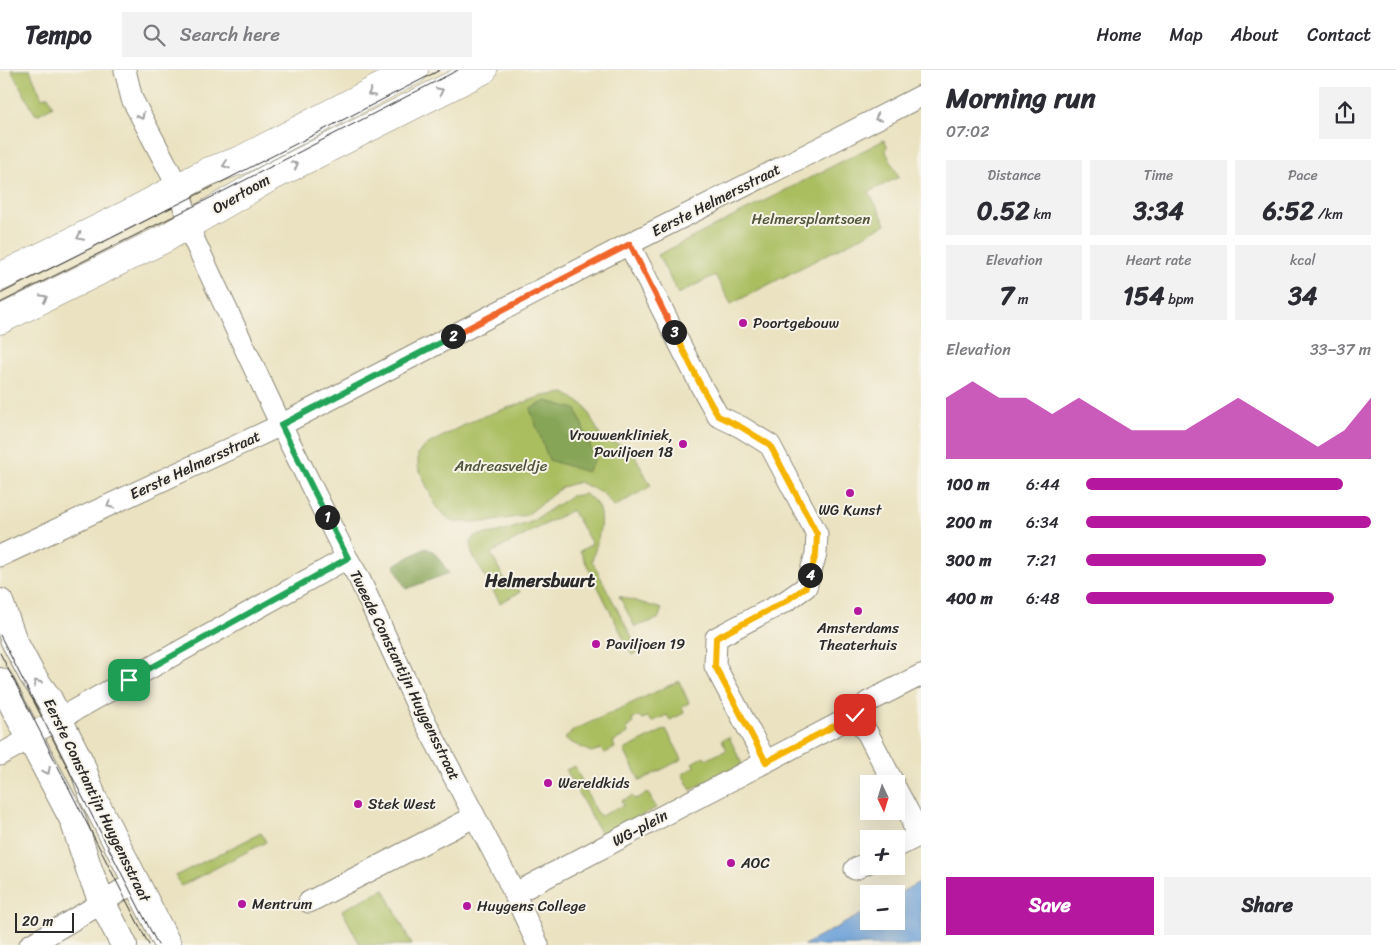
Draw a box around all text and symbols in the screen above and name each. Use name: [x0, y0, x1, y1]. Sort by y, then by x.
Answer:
search box: [122, 12, 472, 57]
text: Tempo: [25, 14, 92, 56]
text: Search here: [180, 18, 280, 51]
text: Home: [1097, 19, 1142, 51]
text: Map: [1170, 19, 1203, 51]
text: About: [1231, 19, 1279, 51]
text: Contact: [1307, 19, 1371, 51]
icon: search: [140, 21, 168, 49]
text: Morning run: [946, 73, 1096, 122]
one-way arrow: [367, 86, 376, 96]
one-way arrow: [435, 87, 444, 97]
button: share: [1319, 87, 1371, 139]
one-way arrow: [134, 111, 144, 120]
one-way arrow: [874, 112, 883, 122]
text: 07:02: [946, 117, 989, 146]
street label: Eerste Helmersstraat: [647, 156, 785, 244]
one-way arrow: [222, 159, 230, 169]
one-way arrow: [290, 161, 299, 171]
text: Distance: [988, 163, 1041, 188]
text: Time: [1144, 163, 1173, 188]
text: Pace: [1288, 163, 1318, 188]
street label: Overtoom: [207, 167, 275, 221]
text: 0.52: [977, 188, 1030, 233]
text: 3:34: [1133, 188, 1184, 233]
text: 6:52: [1263, 188, 1314, 233]
text: km: [1030, 202, 1052, 227]
text: /km: [1314, 202, 1343, 227]
park label: Helmersplantsoen: [752, 206, 870, 232]
one-way arrow: [76, 231, 85, 242]
text: Elevation: [986, 248, 1043, 273]
text: Heart rate: [1126, 248, 1191, 273]
text: kcal: [1290, 248, 1316, 273]
text: 7: [1000, 273, 1014, 318]
text: 154: [1123, 273, 1165, 318]
text: 34: [1288, 273, 1318, 318]
text: m: [1014, 287, 1029, 312]
text: bpm: [1165, 287, 1194, 312]
one-way arrow: [38, 294, 47, 304]
place label: Poortgebouw: [753, 310, 840, 336]
marker: Poortgebouw: [737, 317, 749, 329]
pin: 3: [662, 320, 686, 344]
text: 3: [671, 320, 678, 345]
pin: 2: [440, 324, 466, 348]
text: 2: [449, 324, 458, 349]
text: Elevation: [946, 335, 1011, 364]
text: 33–37 m: [1310, 335, 1371, 364]
place label: Vrouwenkliniek, Paviljoen 18: [570, 422, 673, 465]
street label: Eerste Helmersstraat: [125, 423, 265, 507]
marker: Vrouwenkliniek, Paviljoen 18: [677, 438, 689, 450]
park label: Andreasveldje: [453, 453, 548, 479]
text: 100 m: [946, 470, 990, 499]
text: 6:44: [1026, 470, 1060, 499]
marker: WG Kunst: [844, 487, 856, 499]
place label: WG Kunst: [819, 497, 882, 523]
one-way arrow: [106, 498, 115, 509]
pin: 1: [314, 504, 340, 530]
text: 1: [324, 505, 331, 530]
text: 200 m: [946, 508, 992, 537]
text: 6:34: [1026, 508, 1059, 537]
text: 300 m: [946, 546, 991, 575]
text: 7:21: [1026, 546, 1056, 575]
pin: 4: [798, 562, 822, 588]
text: 4: [806, 563, 815, 588]
street label: Tweede Constantijn Huygensstraat: [343, 565, 468, 785]
district label: Helmersbuurt: [484, 565, 595, 597]
text: 400 m: [946, 584, 993, 613]
text: 6:48: [1026, 584, 1060, 613]
marker: Amsterdams Theaterhuis: [852, 605, 864, 617]
place label: Amsterdams Theaterhuis: [816, 615, 899, 658]
place label: Paviljoen 19: [606, 631, 685, 657]
marker: Paviljoen 19: [590, 638, 602, 650]
pin: [108, 659, 150, 701]
icon: arrive: [115, 666, 143, 694]
one-way arrow: [34, 679, 43, 689]
street label: Eerste Constantijn Huygensstraat: [36, 694, 158, 907]
pin: [834, 694, 876, 736]
icon: check: [841, 701, 869, 729]
one-way arrow: [41, 766, 51, 775]
place label: Wereldkids: [558, 770, 630, 796]
north arrow: [860, 775, 905, 820]
map controls: [860, 775, 905, 930]
marker: Wereldkids: [542, 777, 554, 789]
place label: Stek West: [368, 791, 436, 817]
marker: Stek West: [352, 798, 364, 810]
street label: WG-plein: [607, 802, 673, 854]
button: +: [860, 830, 905, 875]
place label: AOC: [740, 850, 771, 876]
marker: AOC: [725, 857, 737, 869]
button: Save: [946, 877, 1154, 935]
button: Share: [1164, 877, 1371, 935]
button: −: [860, 885, 905, 930]
place label: Mentrum: [252, 891, 313, 917]
place label: Huygens College: [477, 893, 586, 919]
marker: Mentrum: [236, 898, 248, 910]
marker: Huygens College: [461, 900, 473, 912]
text: 20 m: [22, 909, 53, 934]
scale bar: [15, 910, 74, 933]

